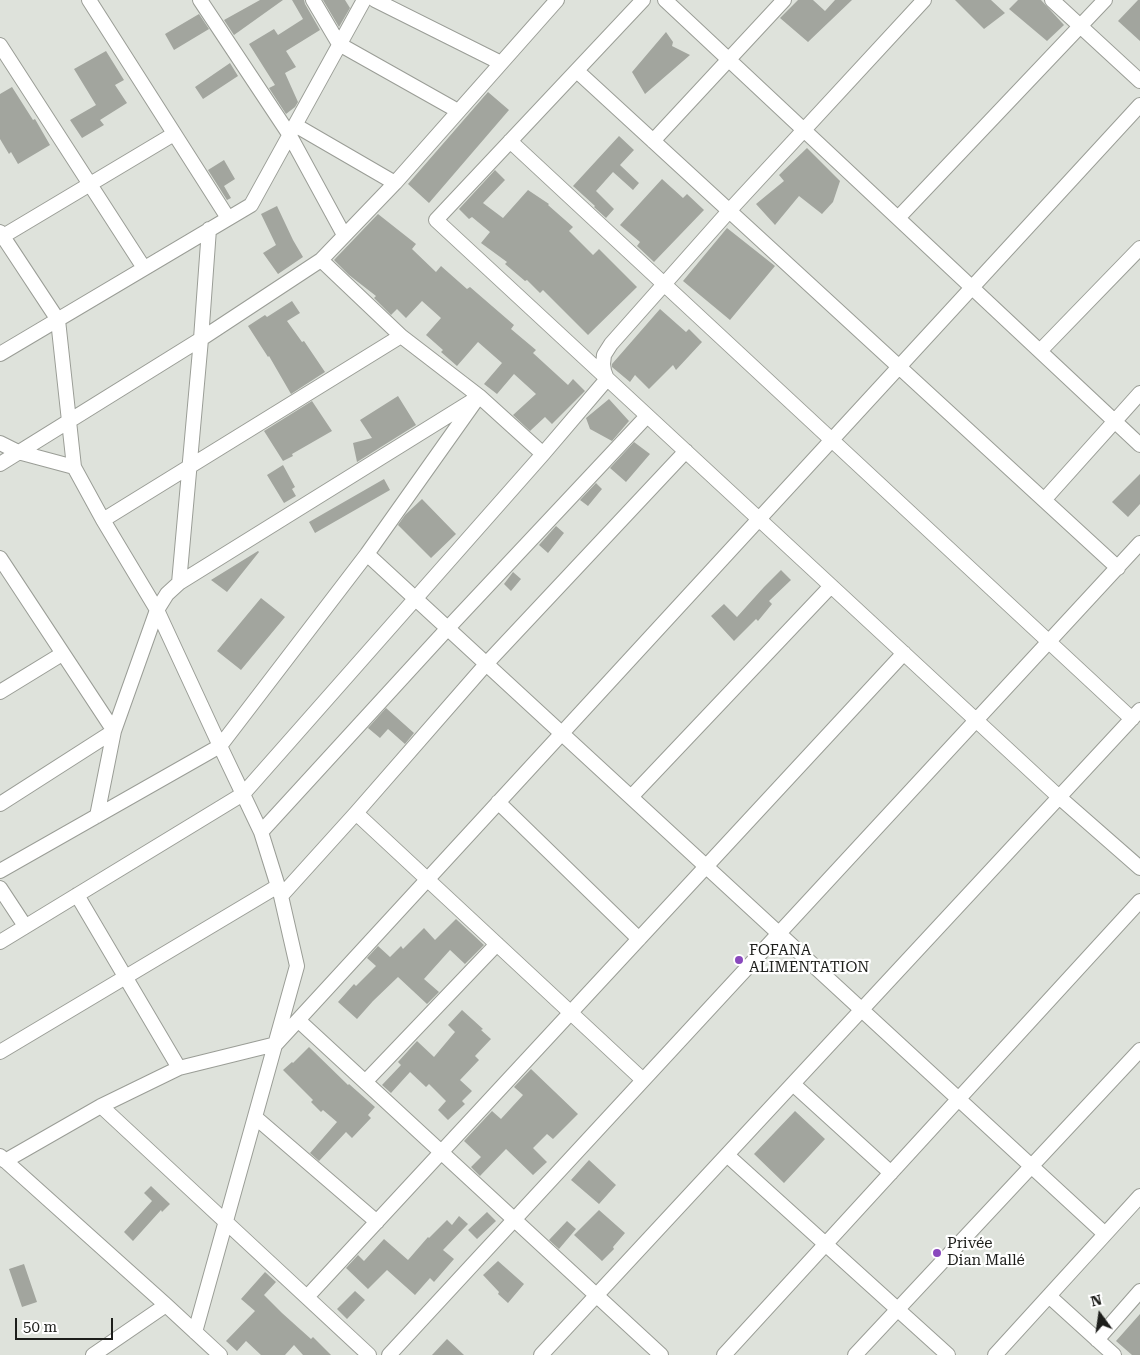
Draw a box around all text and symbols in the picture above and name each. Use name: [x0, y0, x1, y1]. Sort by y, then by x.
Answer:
place label: FOFANA ALIMENTATION: [749, 942, 869, 977]
marker: FOFANA ALIMENTATION: [733, 954, 745, 966]
place label: Privée Dian Mallé: [947, 1235, 1025, 1270]
marker: Privée Dian Mallé: [931, 1247, 943, 1259]
north arrow: [1075, 1290, 1125, 1340]
text: N: [1089, 1291, 1104, 1310]
scale bar: [18, 1308, 115, 1340]
text: 50 m: [23, 1318, 57, 1336]

